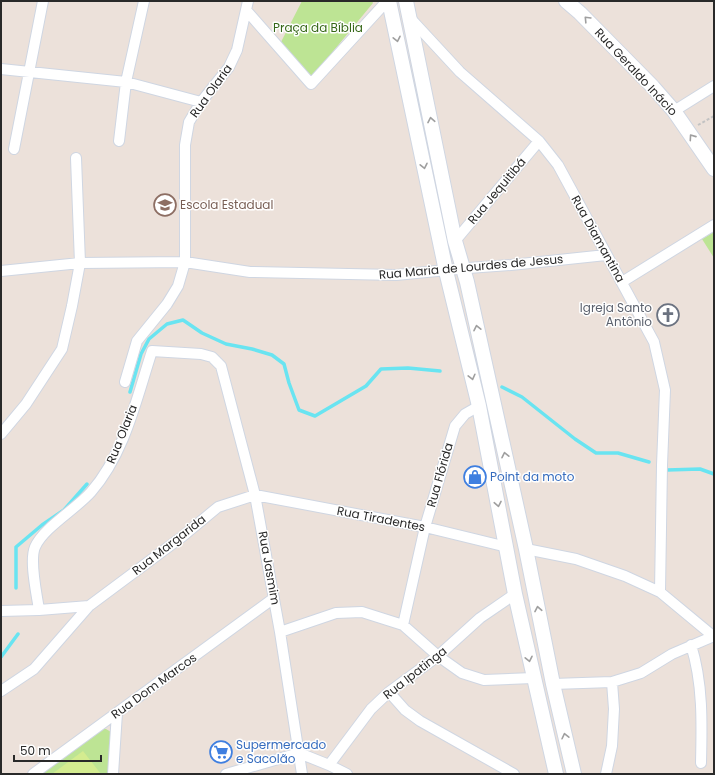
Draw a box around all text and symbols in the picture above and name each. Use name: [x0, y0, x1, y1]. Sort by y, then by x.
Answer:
one-way arrow: [584, 16, 592, 24]
park label: Praça da Bíblia: [273, 19, 363, 36]
street label: Rua Geraldo Inácio: [591, 24, 682, 119]
one-way arrow: [392, 36, 401, 42]
street label: Rua Olaria: [185, 60, 236, 121]
one-way arrow: [427, 117, 435, 124]
one-way arrow: [690, 134, 697, 141]
street label: Rua Jequitibá: [464, 154, 530, 228]
one-way arrow: [420, 163, 428, 169]
school or university icon: Escola Estadual: [152, 192, 178, 218]
street label: Rua Diamantina: [567, 192, 629, 285]
place label: Escola Estadual: [180, 196, 273, 213]
street label: Rua Maria de Lourdes de Jesus: [378, 250, 564, 283]
place label: Igreja Santo Antônio: [580, 299, 652, 330]
church icon: Igreja Santo Antônio: [655, 302, 681, 328]
one-way arrow: [474, 324, 482, 331]
one-way arrow: [467, 373, 475, 380]
street label: Rua Olaria: [102, 402, 141, 466]
street label: Rua Flórida: [422, 440, 457, 509]
one-way arrow: [501, 451, 509, 458]
shop icon: Point da moto: [462, 464, 488, 490]
place label: Point da moto: [490, 468, 575, 485]
one-way arrow: [493, 501, 502, 507]
street label: Rua Tiradentes: [335, 502, 427, 535]
street label: Rua Margarida: [128, 510, 209, 579]
street label: Rua Jasmim: [255, 530, 284, 606]
one-way arrow: [534, 606, 542, 612]
street label: Rua Ipatinga: [379, 642, 450, 703]
street label: Rua Dom Marcos: [107, 649, 200, 722]
one-way arrow: [525, 656, 533, 662]
one-way arrow: [562, 733, 570, 739]
place label: Supermercado e Sacolão: [236, 736, 327, 767]
scale bar: [14, 737, 101, 763]
supermarket icon: Supermercado e Sacolão: [208, 739, 234, 765]
text: 50 m: [20, 742, 51, 759]

